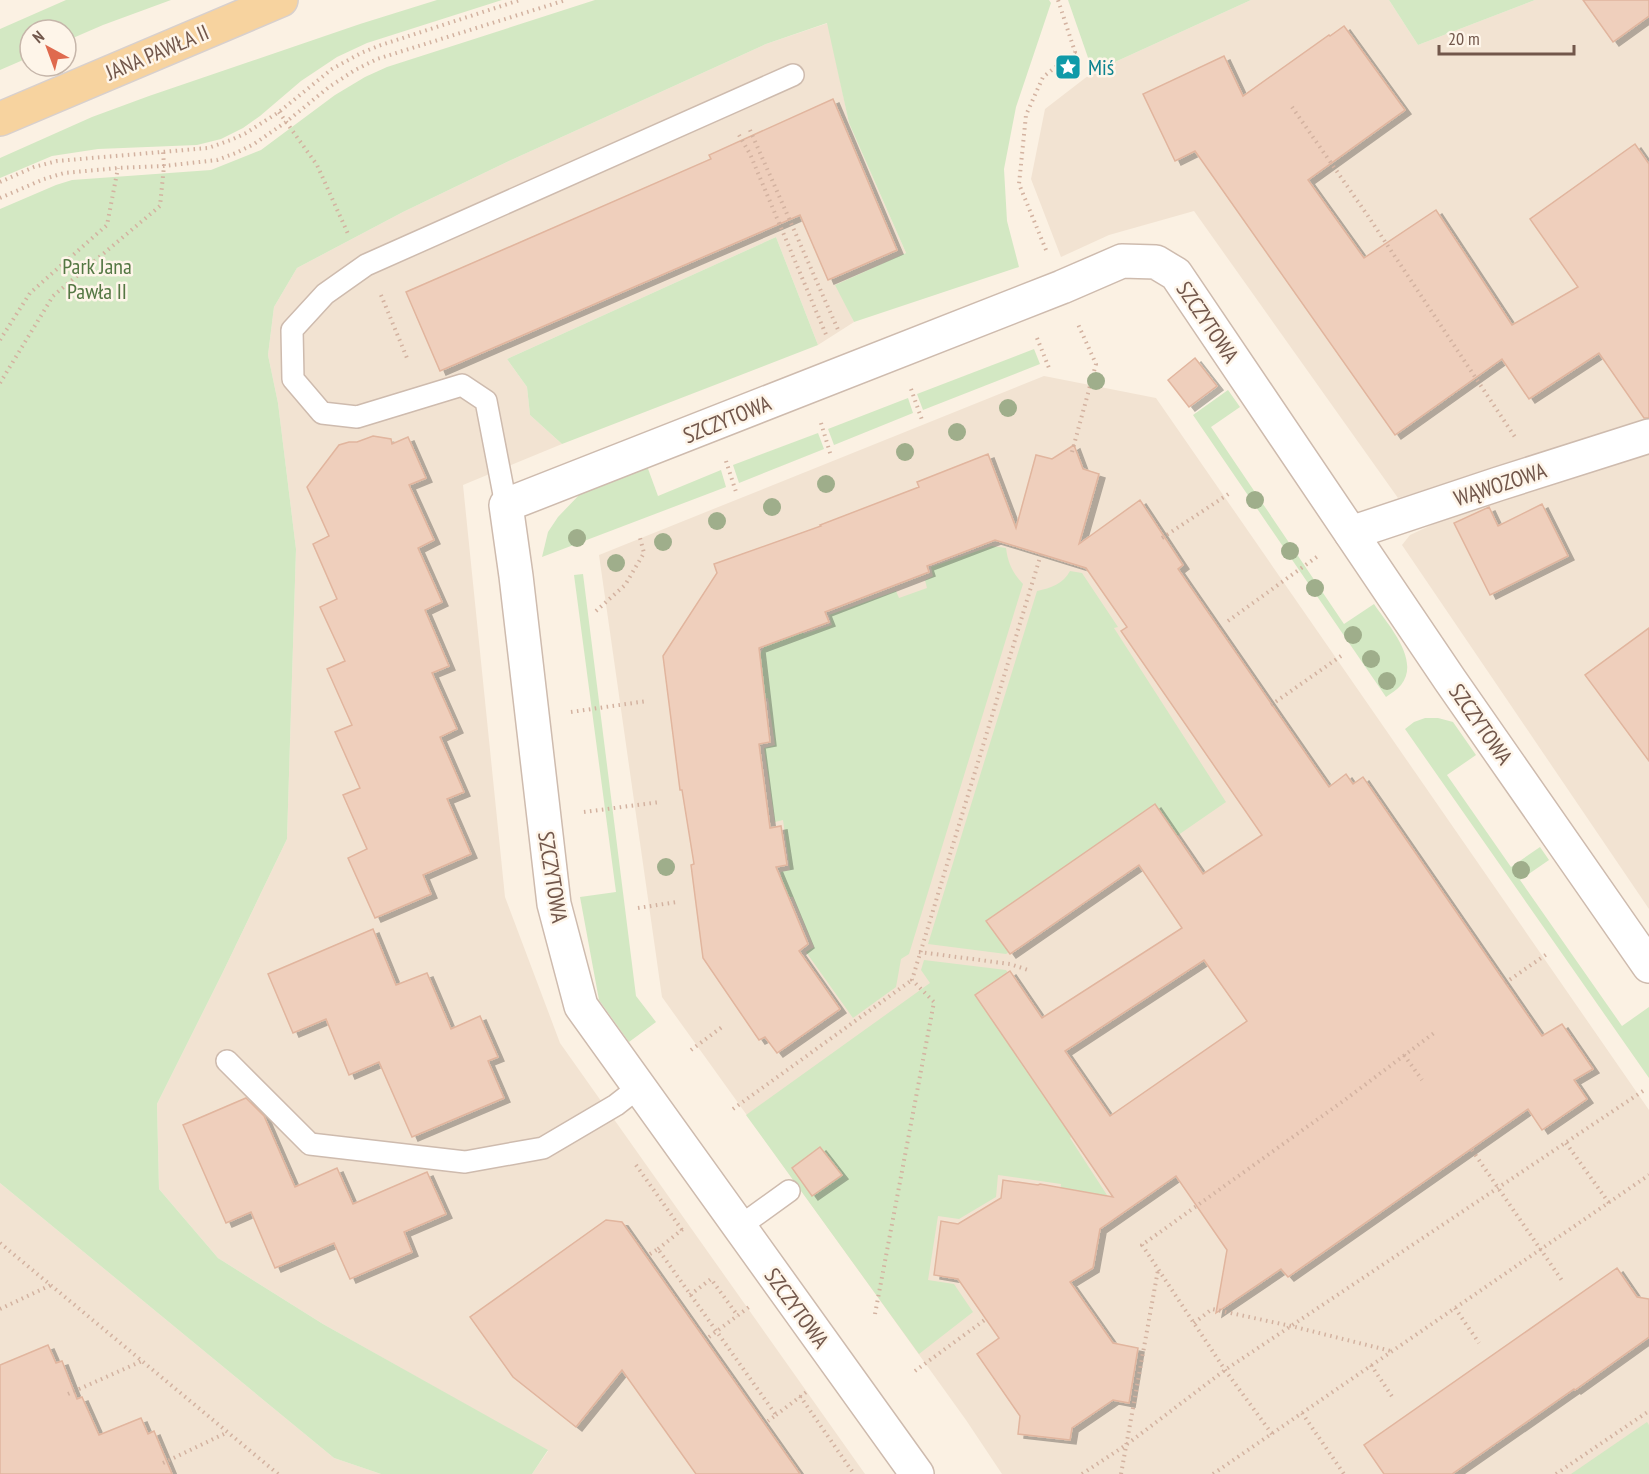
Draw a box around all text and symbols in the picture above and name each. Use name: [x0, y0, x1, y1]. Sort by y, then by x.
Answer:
north arrow: [18, 18, 78, 78]
street label: JANA PAWŁA II: [100, 18, 213, 87]
scale bar: [1439, 18, 1574, 56]
text: N: [28, 26, 48, 47]
text: 20 m: [1448, 27, 1480, 50]
place icon: Miś: [1053, 52, 1083, 82]
place label: Miś: [1088, 53, 1114, 81]
park label: Park Jana Pawła II: [62, 252, 132, 305]
street label: SZCZYTOWA: [1171, 276, 1246, 369]
street label: SZCZYTOWA: [679, 389, 776, 449]
street label: WĄWOZOWA: [1450, 456, 1550, 512]
street label: SZCZYTOWA: [1443, 678, 1519, 770]
street label: SZCZYTOWA: [532, 829, 574, 925]
street label: SZCZYTOWA: [759, 1262, 836, 1354]

